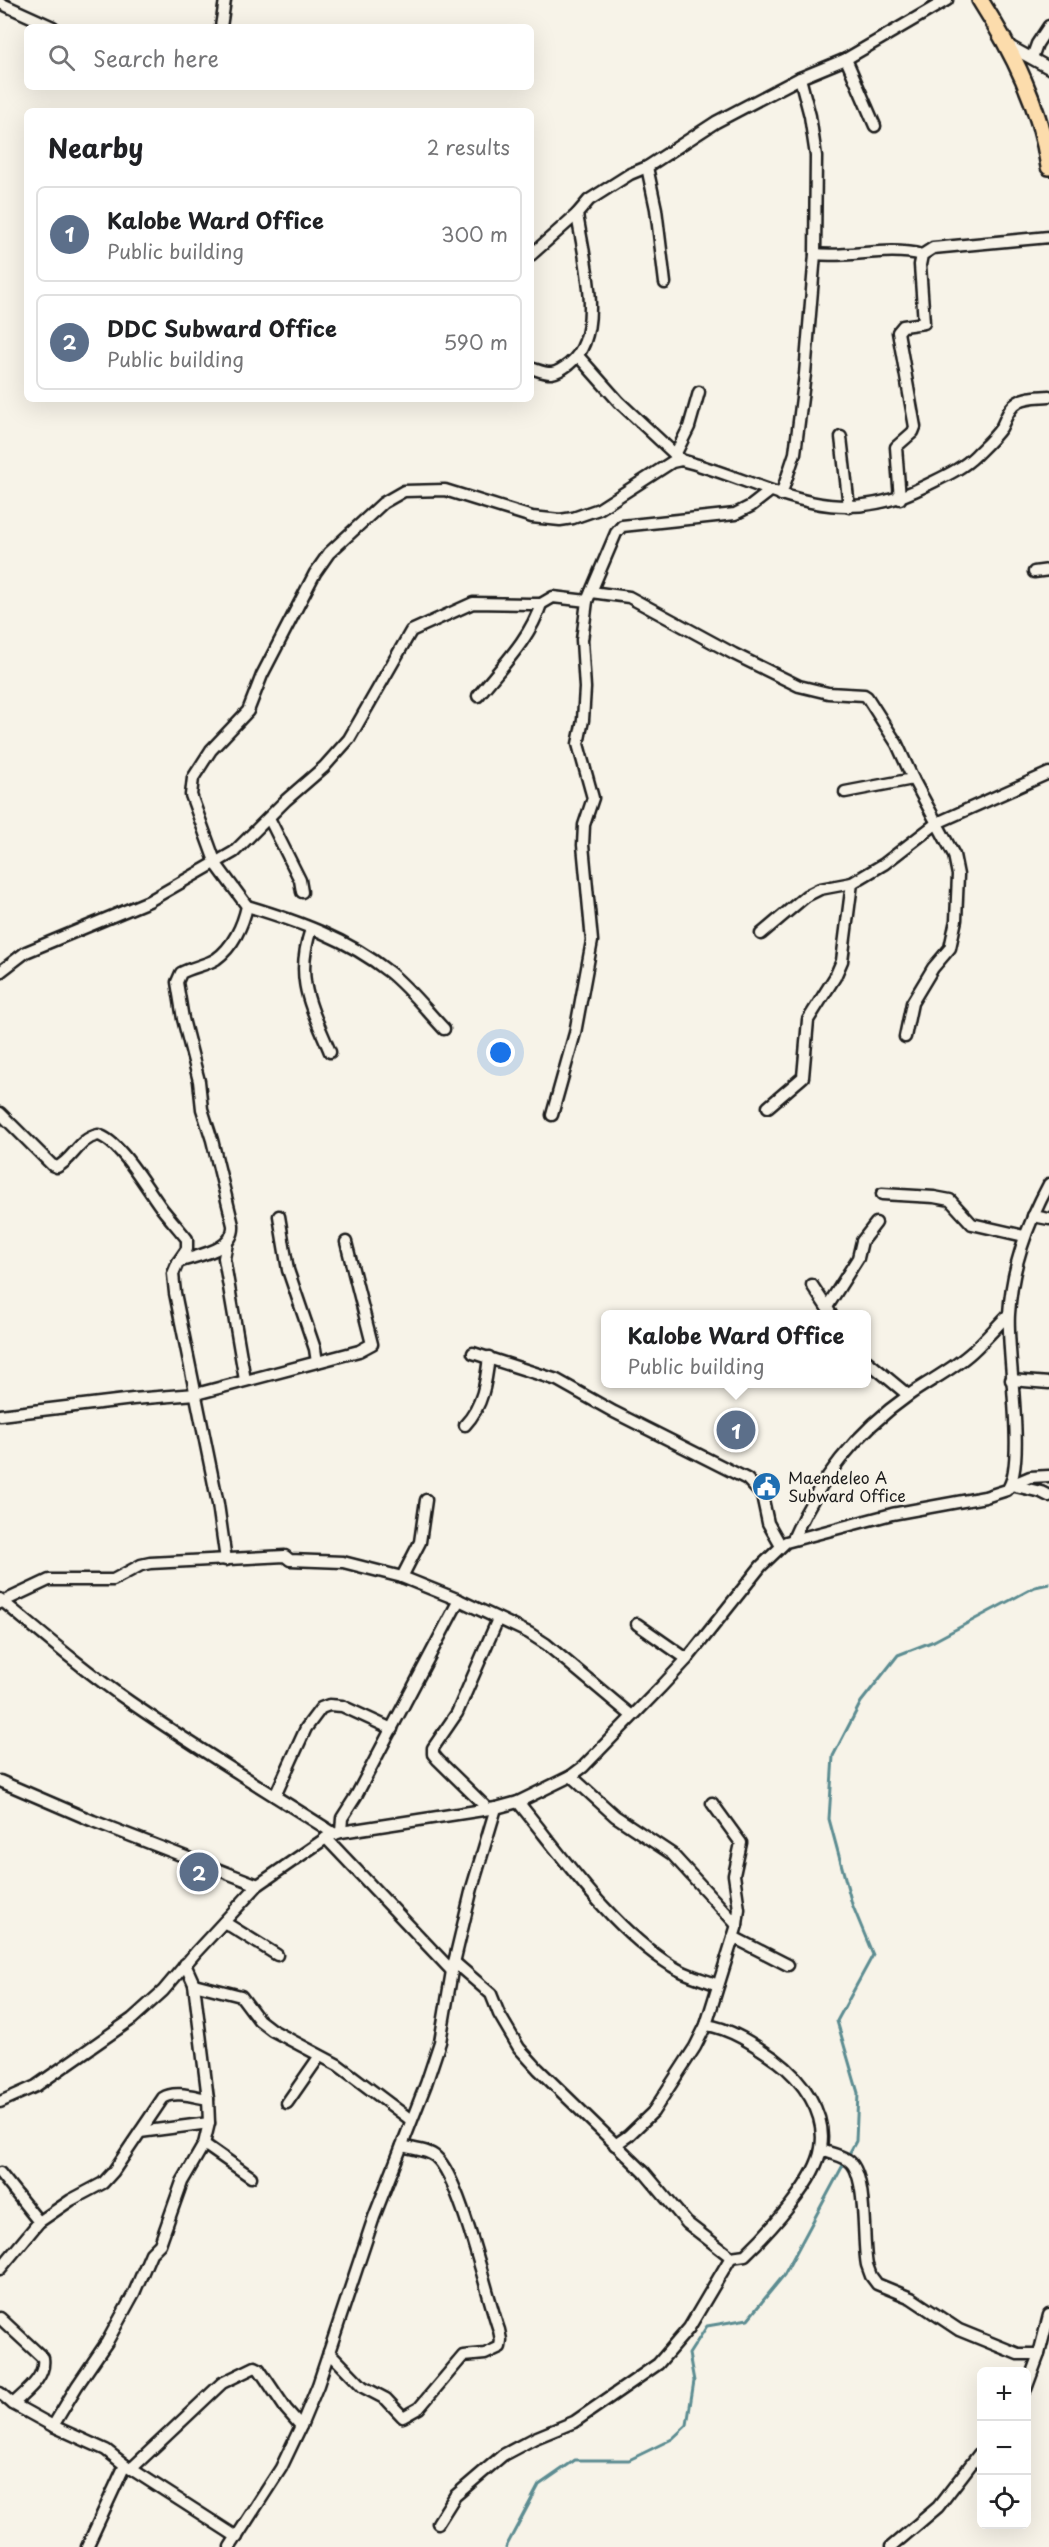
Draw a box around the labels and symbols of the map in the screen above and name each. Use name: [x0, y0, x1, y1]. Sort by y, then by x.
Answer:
your location: [486, 1038, 515, 1067]
pin: 1: [716, 1408, 756, 1452]
place label: Maendeleo A Subward Office: [788, 1465, 906, 1507]
public building icon: Maendeleo A Subward Office: [751, 1471, 783, 1503]
pin: 2: [180, 1850, 218, 1894]

